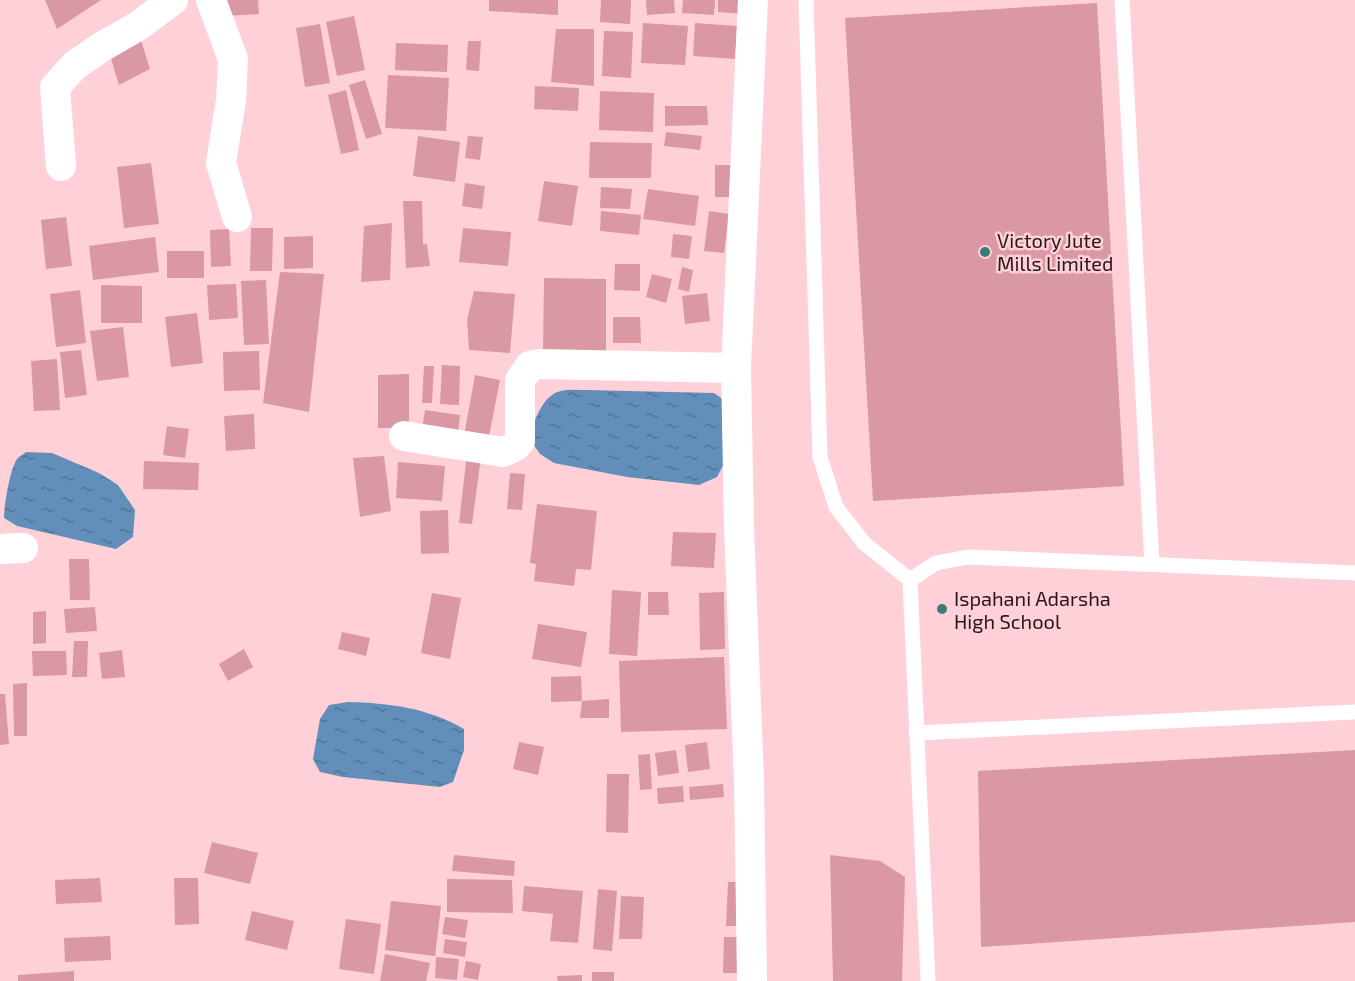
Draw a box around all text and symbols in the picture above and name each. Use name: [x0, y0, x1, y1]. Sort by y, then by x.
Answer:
place label: Victory Jute Mills Limited: [997, 228, 1114, 275]
marker: Victory Jute Mills Limited: [978, 245, 992, 259]
place label: Ispahani Adarsha High School: [954, 586, 1111, 633]
marker: Ispahani Adarsha High School: [935, 602, 949, 616]

